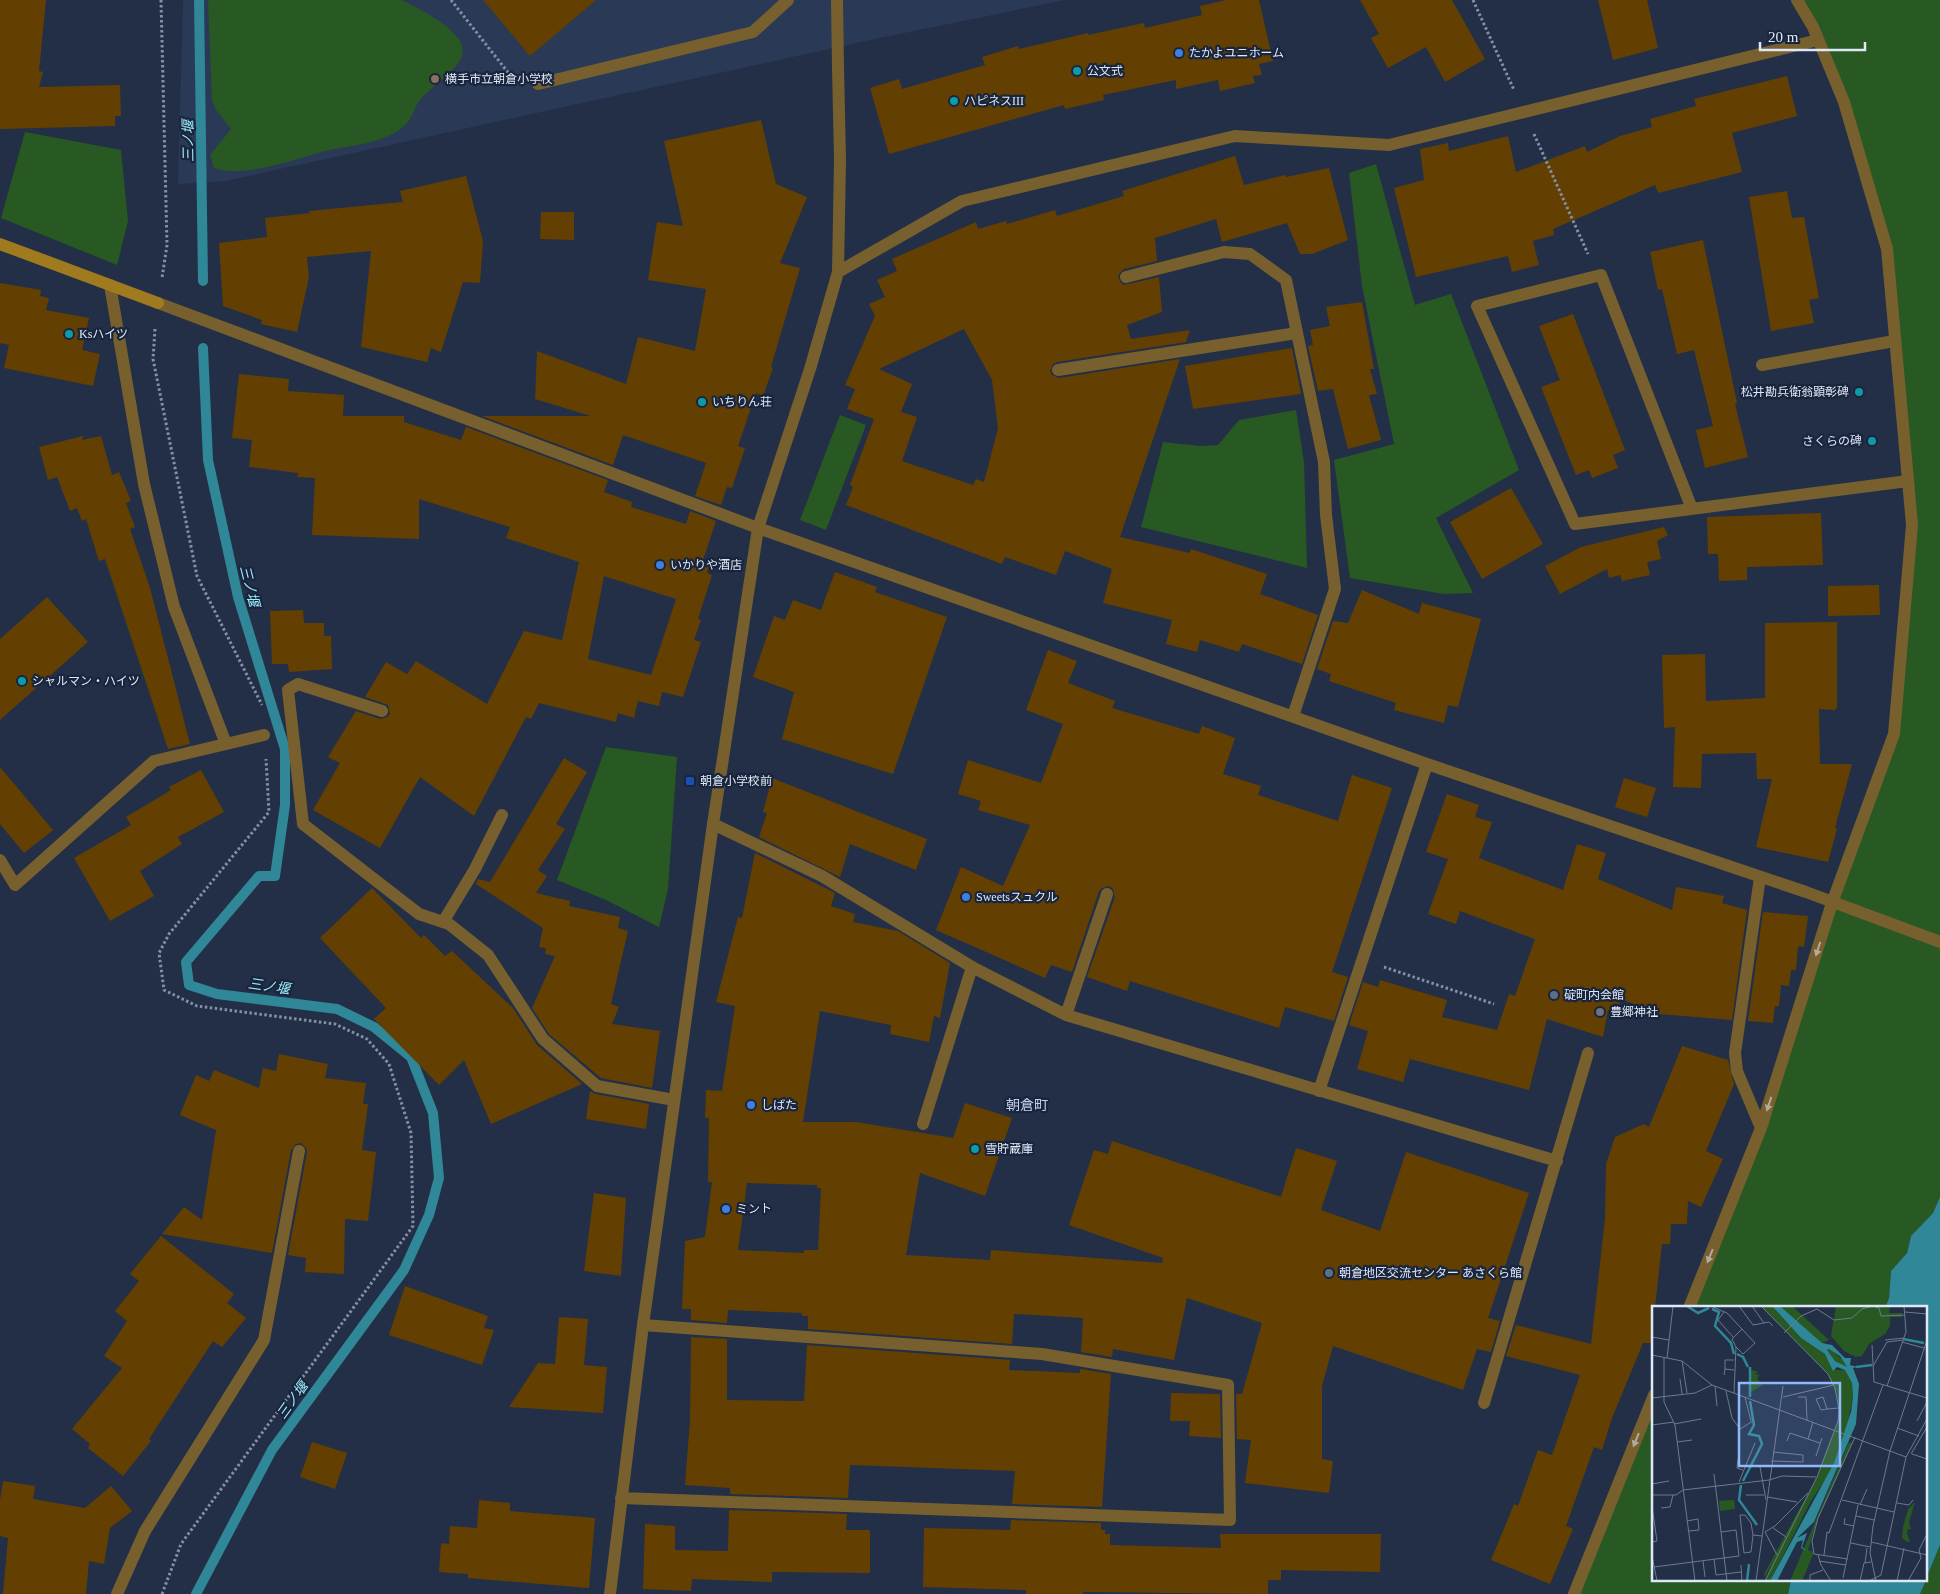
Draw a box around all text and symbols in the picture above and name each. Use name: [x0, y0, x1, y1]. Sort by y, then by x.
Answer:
scale bar: [1760, 20, 1865, 52]
text: 20 m: [1768, 29, 1799, 45]
place label: たかよユニホーム: [1189, 46, 1284, 60]
marker: たかよユニホーム: [1173, 47, 1185, 59]
place label: 公文式: [1087, 64, 1123, 78]
marker: 公文式: [1071, 65, 1083, 77]
place label: 横手市立朝倉小学校: [445, 72, 553, 86]
marker: 横手市立朝倉小学校: [429, 73, 441, 85]
place label: ハピネスIII: [964, 94, 1024, 108]
marker: ハピネスIII: [948, 95, 960, 107]
water label: 三ノ堰: [181, 117, 196, 162]
place label: Ksハイツ: [79, 327, 128, 341]
marker: Ksハイツ: [63, 328, 75, 340]
place label: 松井勘兵衛翁顕彰碑: [1741, 385, 1849, 399]
marker: 松井勘兵衛翁顕彰碑: [1853, 386, 1865, 398]
place label: いちりん荘: [712, 395, 772, 409]
marker: いちりん荘: [696, 396, 708, 408]
place label: さくらの碑: [1802, 434, 1862, 448]
marker: さくらの碑: [1866, 435, 1878, 447]
place label: いかりや酒店: [670, 558, 742, 572]
marker: いかりや酒店: [654, 559, 666, 571]
water label: 三ノ堰: [237, 564, 263, 611]
place label: シャルマン・ハイツ: [32, 674, 140, 688]
marker: シャルマン・ハイツ: [16, 675, 28, 687]
place label: 朝倉小学校前: [700, 774, 772, 788]
marker: 朝倉小学校前: [684, 775, 696, 787]
place label: Sweetsスュクル: [976, 890, 1058, 904]
marker: Sweetsスュクル: [960, 891, 972, 903]
one-way arrow: [1813, 942, 1821, 957]
water label: 三ノ堰: [247, 976, 294, 997]
place label: 碇町内会館: [1564, 988, 1624, 1002]
marker: 碇町内会館: [1548, 989, 1560, 1001]
place label: 豊郷神社: [1610, 1005, 1658, 1019]
marker: 豊郷神社: [1594, 1006, 1606, 1018]
one-way arrow: [1764, 1097, 1772, 1112]
place label: しばた: [761, 1098, 797, 1112]
district label: 朝倉町: [1006, 1098, 1048, 1113]
marker: しばた: [745, 1099, 757, 1111]
place label: 雪貯蔵庫: [985, 1142, 1033, 1156]
marker: 雪貯蔵庫: [969, 1143, 981, 1155]
place label: ミント: [736, 1202, 772, 1216]
marker: ミント: [720, 1203, 732, 1215]
one-way arrow: [1705, 1248, 1713, 1263]
place label: 朝倉地区交流センター あさくら館: [1339, 1266, 1522, 1280]
marker: 朝倉地区交流センター あさくら館: [1323, 1267, 1335, 1279]
inset map: [1652, 1306, 1928, 1582]
water label: 三ノ堰: [274, 1376, 313, 1422]
one-way arrow: [1631, 1433, 1639, 1447]

